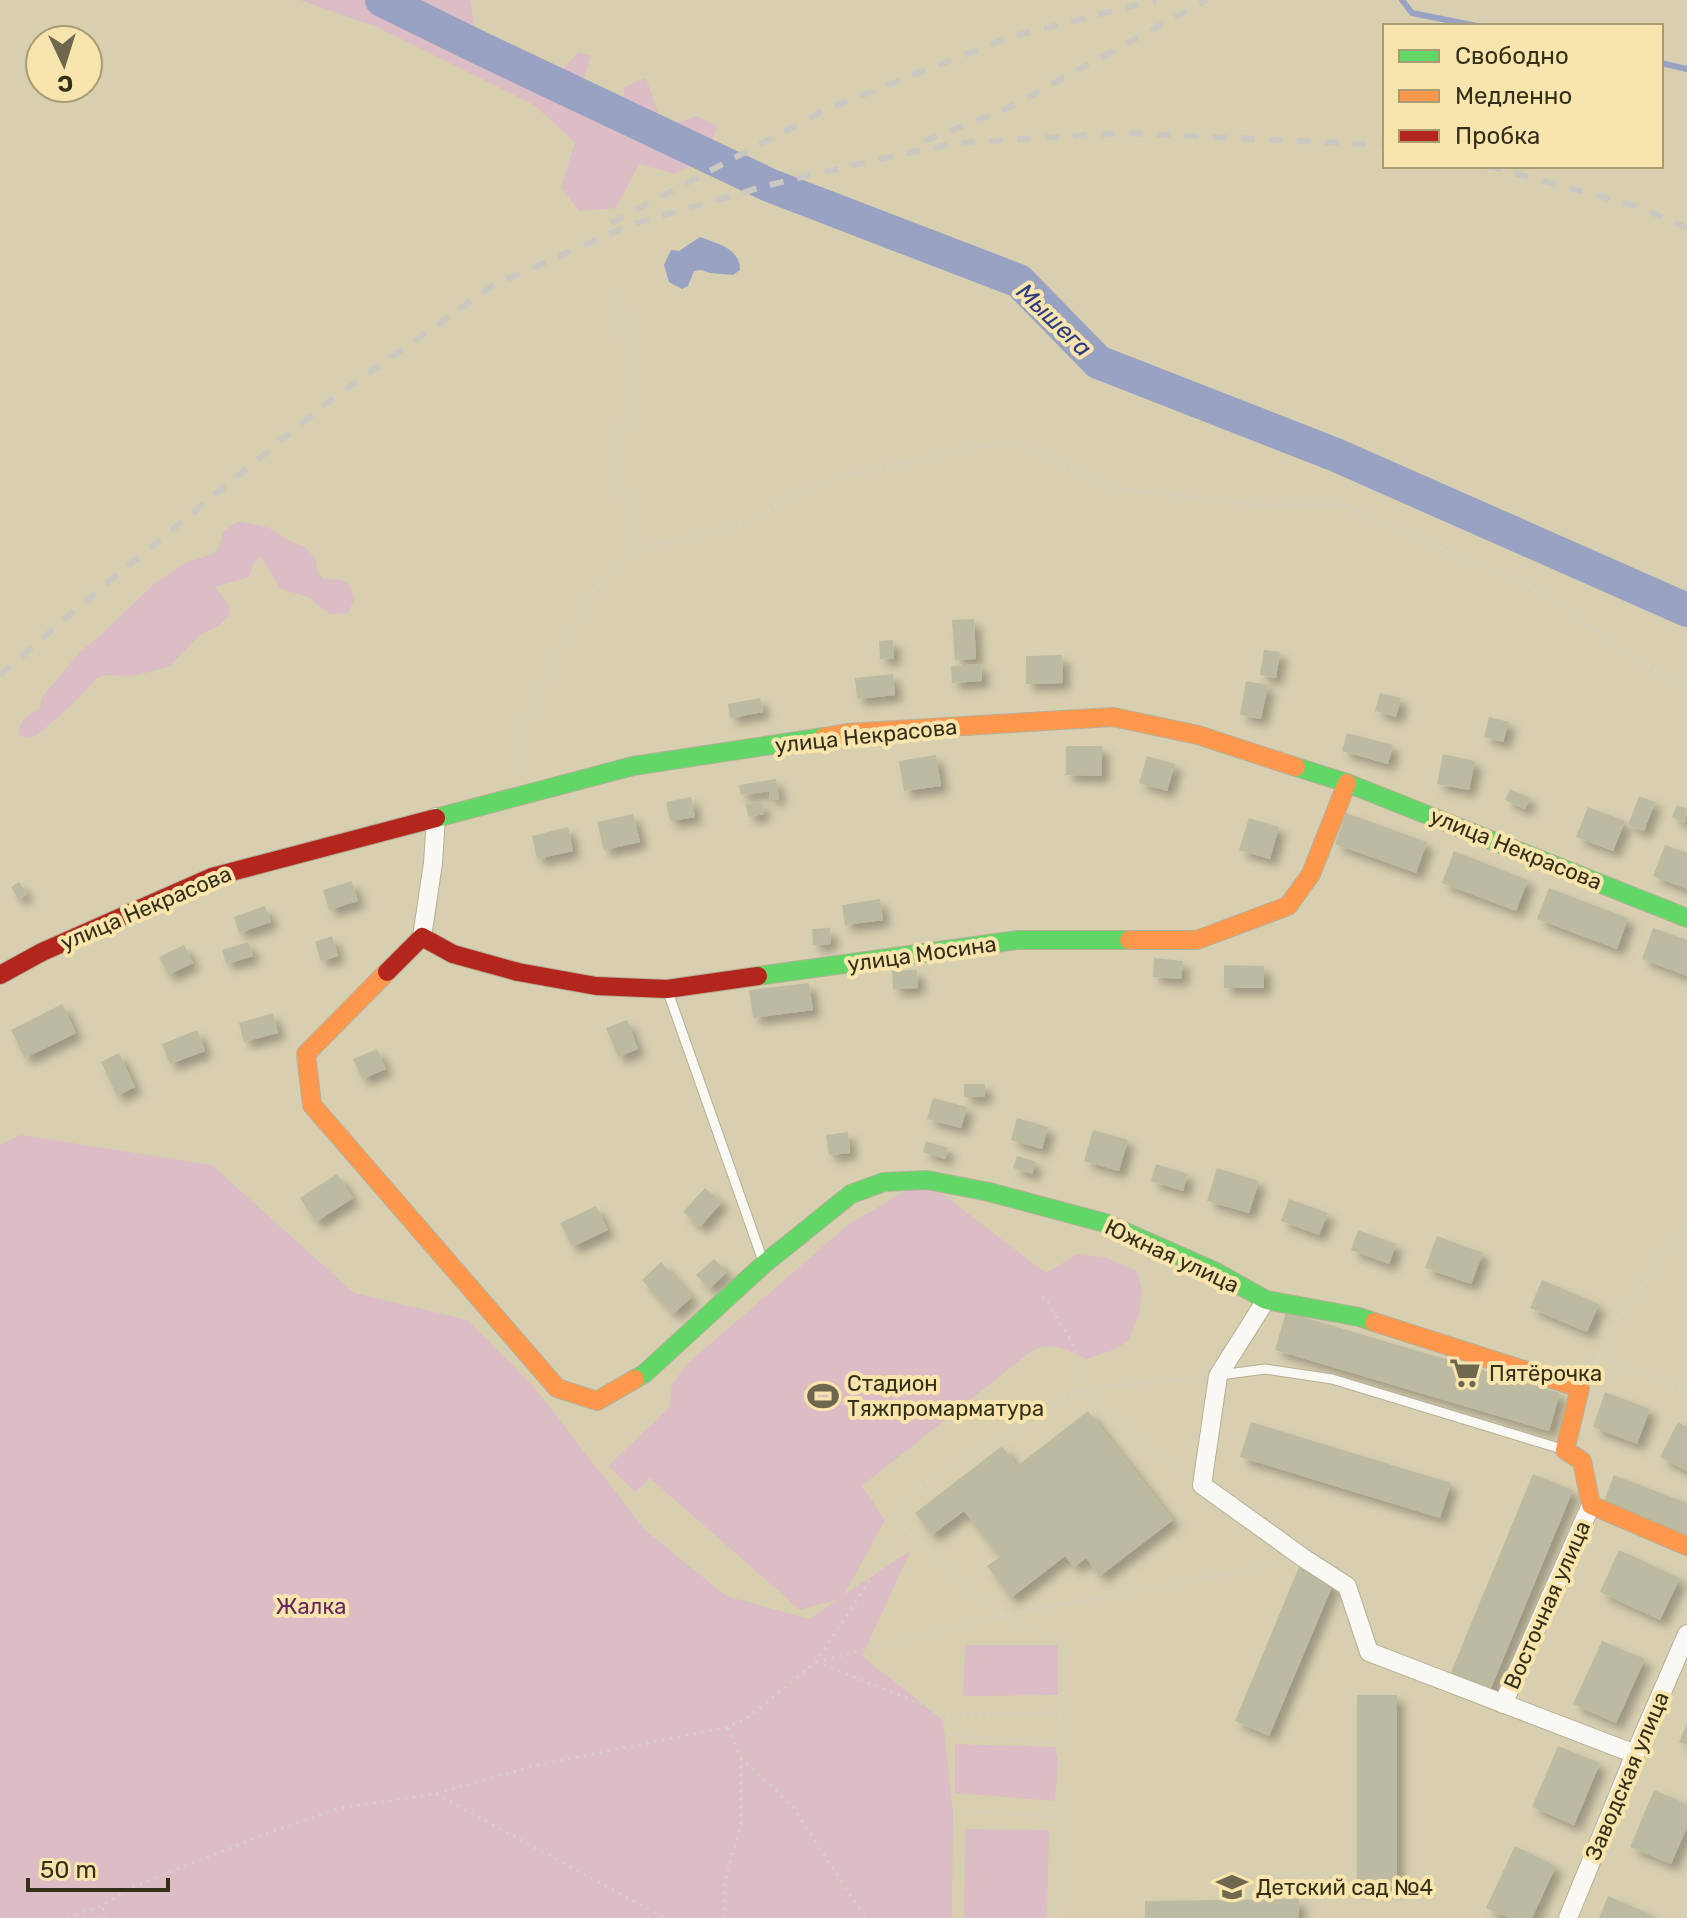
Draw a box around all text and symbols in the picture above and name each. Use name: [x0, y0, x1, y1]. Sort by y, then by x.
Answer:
north arrow: [24, 24, 104, 104]
legend: [1383, 24, 1663, 168]
text: Свободно: [1455, 42, 1569, 70]
text: С: [57, 69, 74, 97]
text: Медленно: [1455, 82, 1572, 110]
text: Пробка: [1455, 122, 1540, 150]
water label: Мышега: [1011, 278, 1097, 362]
street label: улица Некрасова: [774, 713, 958, 759]
street label: улица Некрасова: [1426, 802, 1606, 896]
street label: улица Некрасова: [56, 860, 236, 956]
street label: улица Мосина: [846, 930, 998, 978]
street label: Южная улица: [1101, 1213, 1243, 1299]
supermarket icon: Пятёрочка: [1448, 1356, 1482, 1390]
place label: Пятёрочка: [1489, 1360, 1602, 1387]
place label: Стадион Тяжпромарматура: [847, 1370, 1044, 1422]
sports icon: Стадион Тяжпромарматура: [806, 1379, 840, 1413]
street label: Восточная улица: [1498, 1517, 1596, 1693]
park label: Жалка: [276, 1593, 346, 1620]
street label: Заводская улица: [1579, 1688, 1675, 1864]
scale bar: [28, 1842, 168, 1892]
text: 50 m: [40, 1856, 97, 1884]
school or university icon: Детский сад №4: [1215, 1870, 1249, 1904]
place label: Детский сад №4: [1256, 1874, 1433, 1901]

